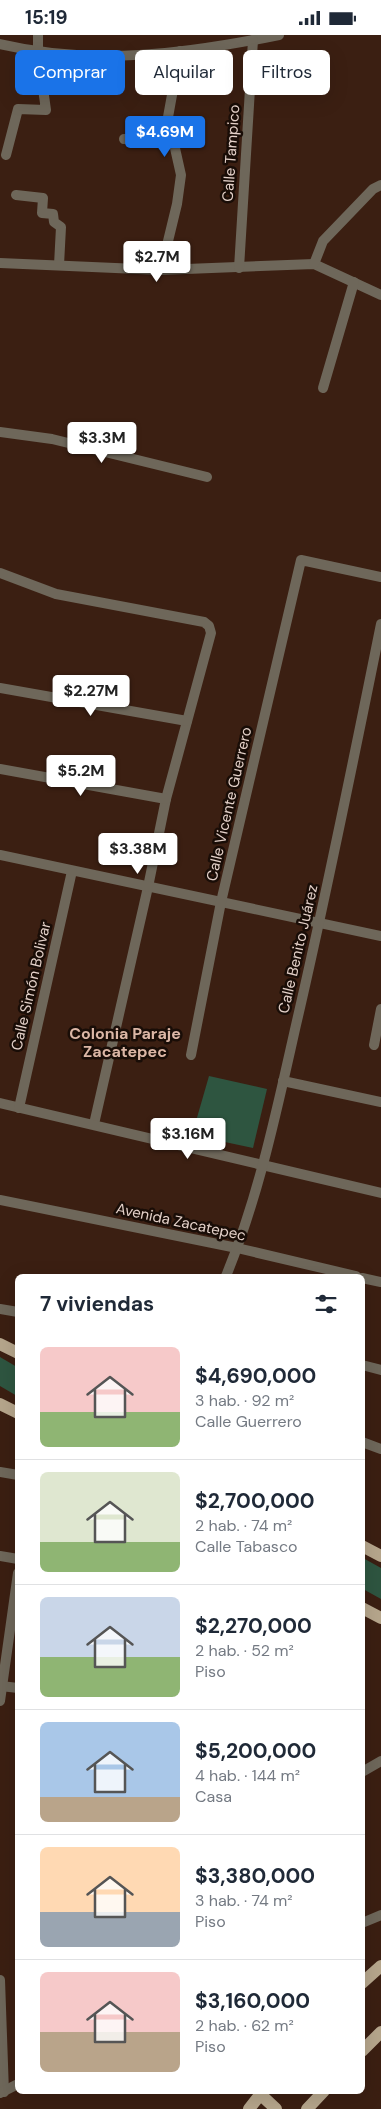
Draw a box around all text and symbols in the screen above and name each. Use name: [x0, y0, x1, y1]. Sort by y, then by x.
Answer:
text: 15:19: [25, 5, 68, 30]
chip: Comprar: [15, 50, 125, 95]
chip: Alquilar: [135, 50, 233, 95]
chip: Filtros: [243, 50, 330, 95]
street label: Calle Tampico: [218, 104, 244, 202]
pin: $4.69M: [124, 115, 206, 158]
text: $4.69M: [136, 121, 194, 142]
pin: $2.7M: [122, 241, 192, 283]
text: $2.7M: [134, 246, 180, 267]
pin: $3.3M: [67, 421, 137, 464]
text: $3.3M: [78, 427, 126, 448]
pin: $2.27M: [50, 675, 132, 717]
text: $2.27M: [64, 680, 118, 701]
street label: Calle Vicente Guerrero: [202, 725, 256, 883]
pin: $5.2M: [46, 755, 116, 797]
text: $5.2M: [57, 760, 105, 781]
pin: $3.38M: [97, 833, 179, 875]
text: $3.38M: [109, 838, 167, 859]
street label: Calle Benito Juárez: [273, 883, 323, 1015]
street label: Calle Simón Bolivar: [6, 919, 56, 1052]
district label: Colonia Paraje Zacatepec: [69, 1023, 181, 1062]
pin: $3.16M: [147, 1117, 229, 1160]
text: $3.16M: [162, 1123, 214, 1144]
street label: Avenida Zacatepec: [114, 1198, 248, 1246]
text: 7 viviendas: [40, 1290, 154, 1318]
icon: filters: [312, 1290, 340, 1318]
text: $4,690,000: [195, 1362, 316, 1390]
icon: home: [80, 1367, 140, 1427]
text: 3 hab. · 92 m²: [195, 1390, 294, 1411]
text: Calle Guerrero: [195, 1411, 302, 1432]
text: $2,700,000: [195, 1487, 315, 1515]
icon: home: [80, 1492, 140, 1552]
text: 2 hab. · 74 m²: [195, 1515, 292, 1536]
text: Calle Tabasco: [195, 1536, 298, 1557]
text: $2,270,000: [195, 1612, 312, 1640]
icon: home: [80, 1617, 140, 1677]
text: 2 hab. · 52 m²: [195, 1640, 294, 1661]
text: Piso: [195, 1661, 226, 1682]
text: $5,200,000: [195, 1737, 316, 1765]
icon: home: [80, 1742, 140, 1802]
text: 4 hab. · 144 m²: [195, 1765, 300, 1786]
text: Casa: [195, 1786, 232, 1807]
text: $3,380,000: [195, 1862, 315, 1890]
icon: home: [80, 1867, 140, 1927]
text: 3 hab. · 74 m²: [195, 1890, 293, 1911]
text: Piso: [195, 1911, 226, 1932]
text: $3,160,000: [195, 1987, 310, 2015]
icon: home: [80, 1992, 140, 2052]
text: 2 hab. · 62 m²: [195, 2015, 294, 2036]
text: Piso: [195, 2036, 226, 2057]

